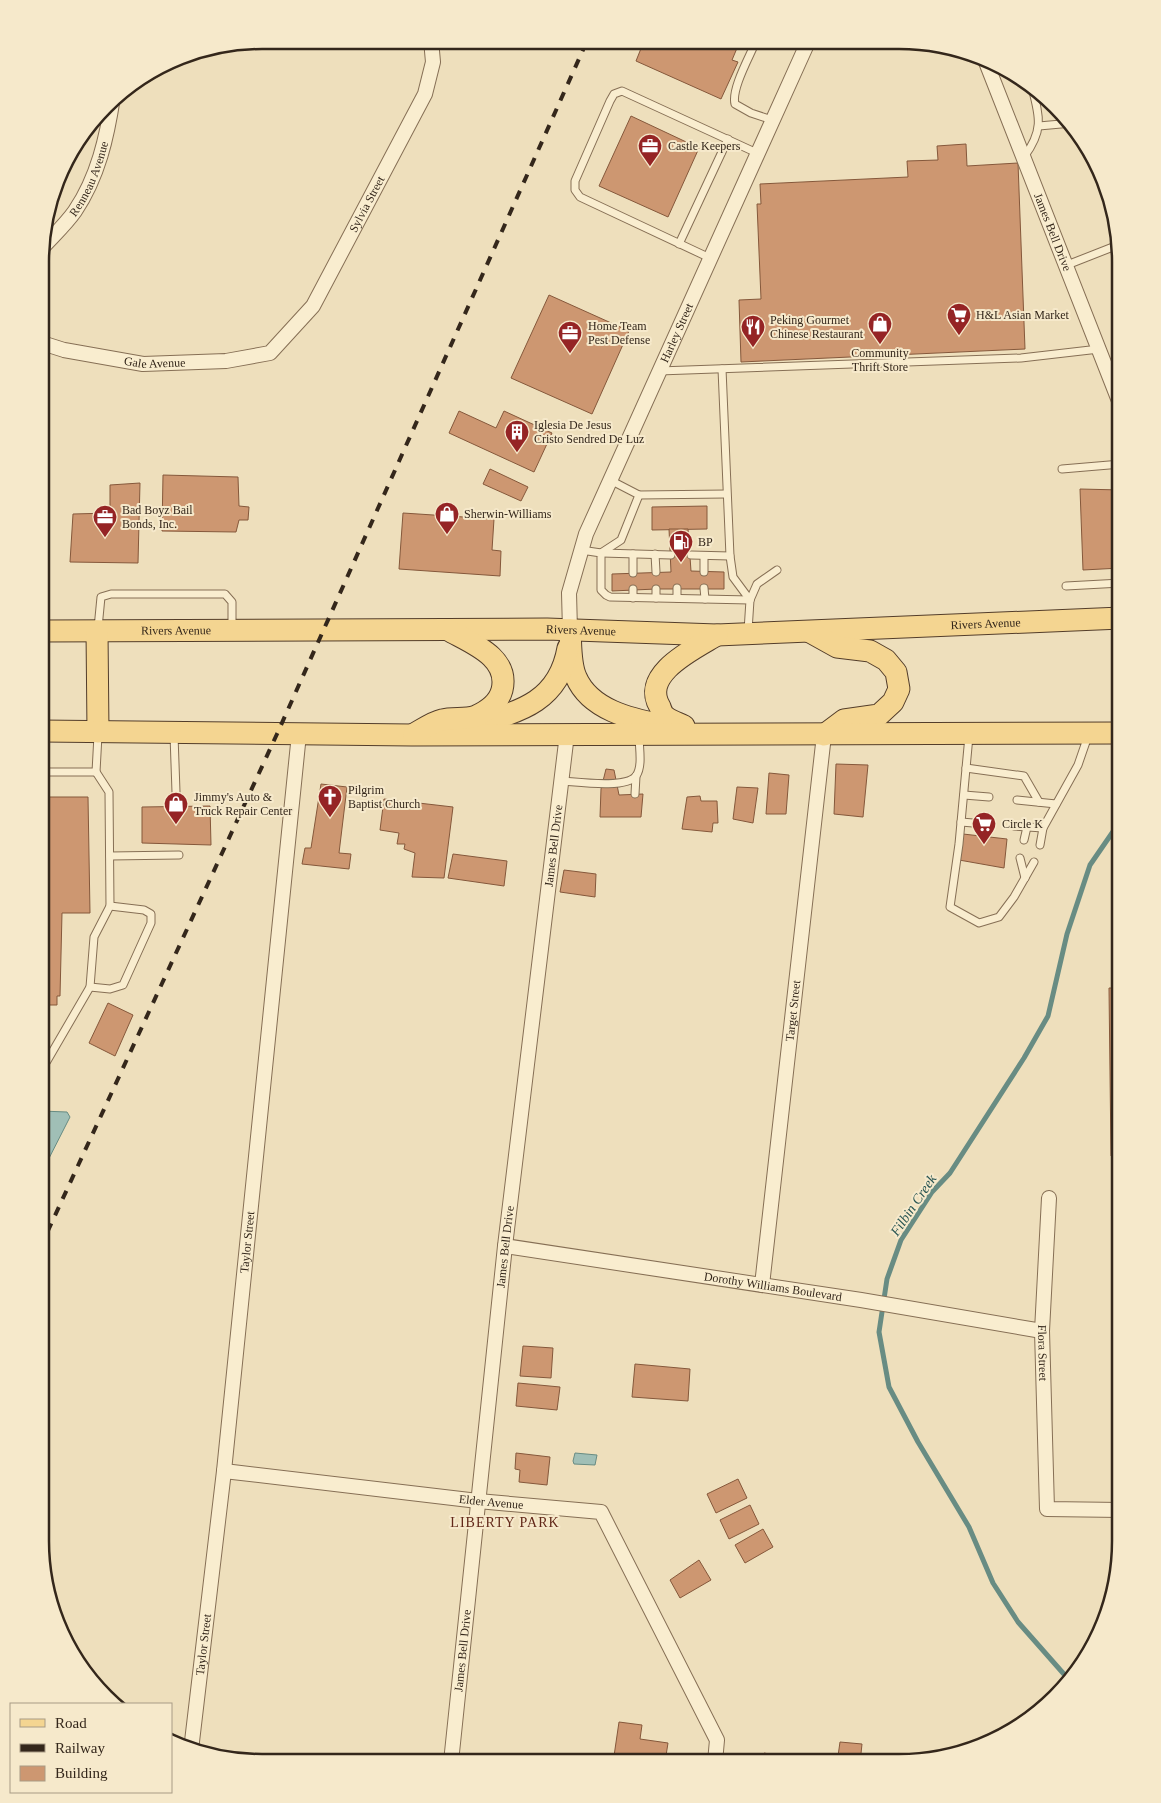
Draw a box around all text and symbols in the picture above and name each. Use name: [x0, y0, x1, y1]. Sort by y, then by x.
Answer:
office icon: Castle Keepers: [637, 133, 663, 167]
place label: Castle Keepers: [668, 139, 741, 153]
street label: Renneau Avenue: [66, 140, 111, 219]
street label: Sylvia Street: [346, 173, 388, 235]
street label: James Bell Drive: [1031, 191, 1074, 273]
street label: Harley Street: [657, 300, 696, 365]
supermarket icon: H&L Asian Market: [946, 302, 972, 336]
place label: H&L Asian Market: [976, 308, 1070, 322]
shop icon: Community Thrift Store: [867, 311, 893, 345]
place label: Peking Gourmet Chinese Restaurant: [770, 313, 864, 341]
restaurant icon: Peking Gourmet Chinese Restaurant: [740, 314, 766, 348]
place label: Home Team Pest Defense: [588, 319, 650, 347]
office icon: Home Team Pest Defense: [557, 320, 583, 354]
place label: Community Thrift Store: [851, 346, 909, 374]
street label: Gale Avenue: [123, 354, 186, 371]
place label: Iglesia De Jesus Cristo Sendred De Luz: [534, 418, 644, 446]
building icon: Iglesia De Jesus Cristo Sendred De Luz: [504, 419, 530, 453]
shop icon: Sherwin-Williams: [434, 501, 460, 535]
place label: Bad Boyz Bail Bonds, Inc.: [122, 503, 193, 531]
office icon: Bad Boyz Bail Bonds, Inc.: [92, 504, 118, 538]
place label: Sherwin-Williams: [464, 507, 552, 521]
fuel station icon: BP: [668, 529, 694, 563]
place label: BP: [698, 535, 713, 549]
street label: Rivers Avenue: [950, 615, 1021, 632]
street label: Rivers Avenue: [546, 622, 616, 638]
street label: Rivers Avenue: [141, 623, 211, 638]
place label: Pilgrim Baptist Church: [348, 783, 420, 811]
church icon: Pilgrim Baptist Church: [317, 784, 343, 818]
place label: Jimmy's Auto & Truck Repair Center: [194, 790, 292, 818]
shop icon: Jimmy's Auto & Truck Repair Center: [163, 791, 189, 825]
street label: James Bell Drive: [542, 804, 565, 888]
supermarket icon: Circle K: [971, 811, 997, 845]
place label: Circle K: [1002, 817, 1043, 831]
street label: Target Street: [783, 979, 803, 1042]
water label: Filbin Creek: [887, 1171, 940, 1240]
street label: James Bell Drive: [494, 1205, 517, 1289]
street label: Taylor Street: [237, 1210, 257, 1274]
street label: Dorothy Williams Boulevard: [703, 1269, 843, 1304]
street label: Flora Street: [1035, 1324, 1050, 1382]
street label: Elder Avenue: [458, 1492, 524, 1512]
district label: LIBERTY PARK: [450, 1515, 560, 1530]
street label: James Bell Drive: [451, 1609, 474, 1692]
street label: Taylor Street: [193, 1612, 214, 1676]
legend: [10, 1703, 172, 1793]
text: Road: [55, 1715, 87, 1731]
text: Railway: [55, 1740, 105, 1756]
text: Building: [55, 1765, 108, 1781]

